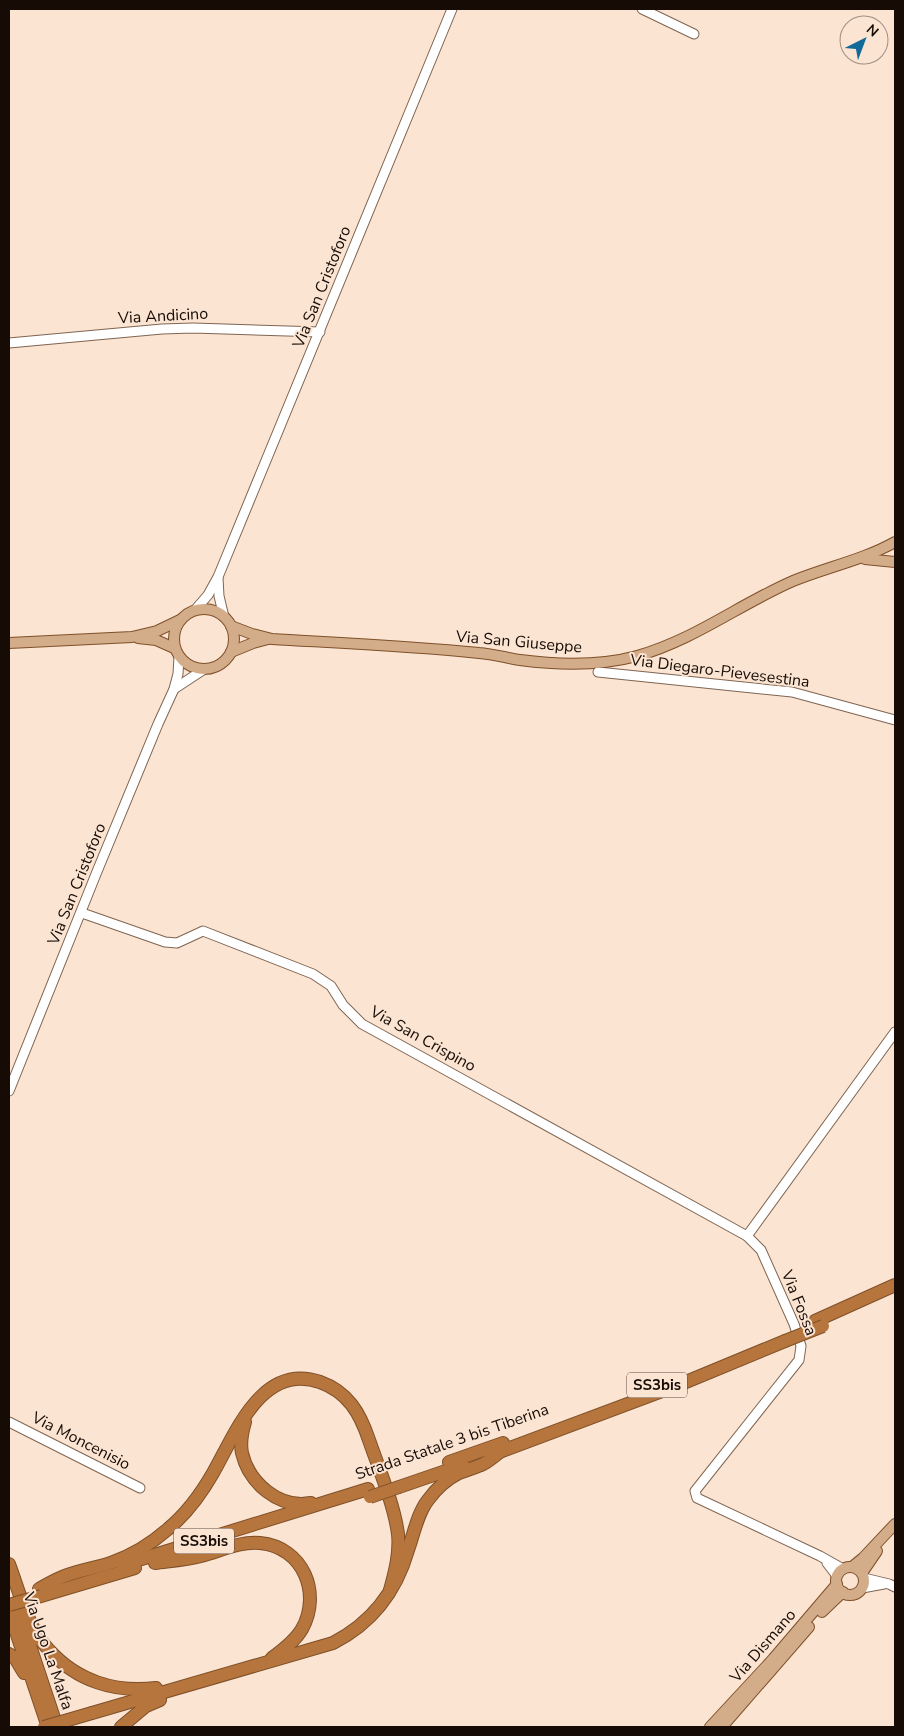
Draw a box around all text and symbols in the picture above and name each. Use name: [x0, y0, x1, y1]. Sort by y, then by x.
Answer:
north arrow: [839, 15, 889, 65]
text: N: [862, 20, 883, 41]
street label: Via San Cristoforo: [287, 223, 356, 352]
street label: Via Andicino: [116, 303, 209, 329]
street label: Via San Giuseppe: [454, 625, 583, 658]
street label: Via Diegaro-Pievesestina: [628, 649, 811, 693]
street label: Via San Cristoforo: [42, 820, 111, 949]
street label: Via San Crispino: [365, 1000, 480, 1077]
street label: Via Fossa: [776, 1266, 822, 1339]
road number: SS3bis: [627, 1372, 687, 1398]
street label: Strada Statale 3 bis Tiberina: [352, 1398, 552, 1486]
street label: Via Moncenisio: [27, 1406, 134, 1475]
road number: SS3bis: [174, 1528, 234, 1554]
street label: Via Ugo La Malfa: [17, 1588, 78, 1713]
street label: Via Dismano: [724, 1604, 801, 1688]

